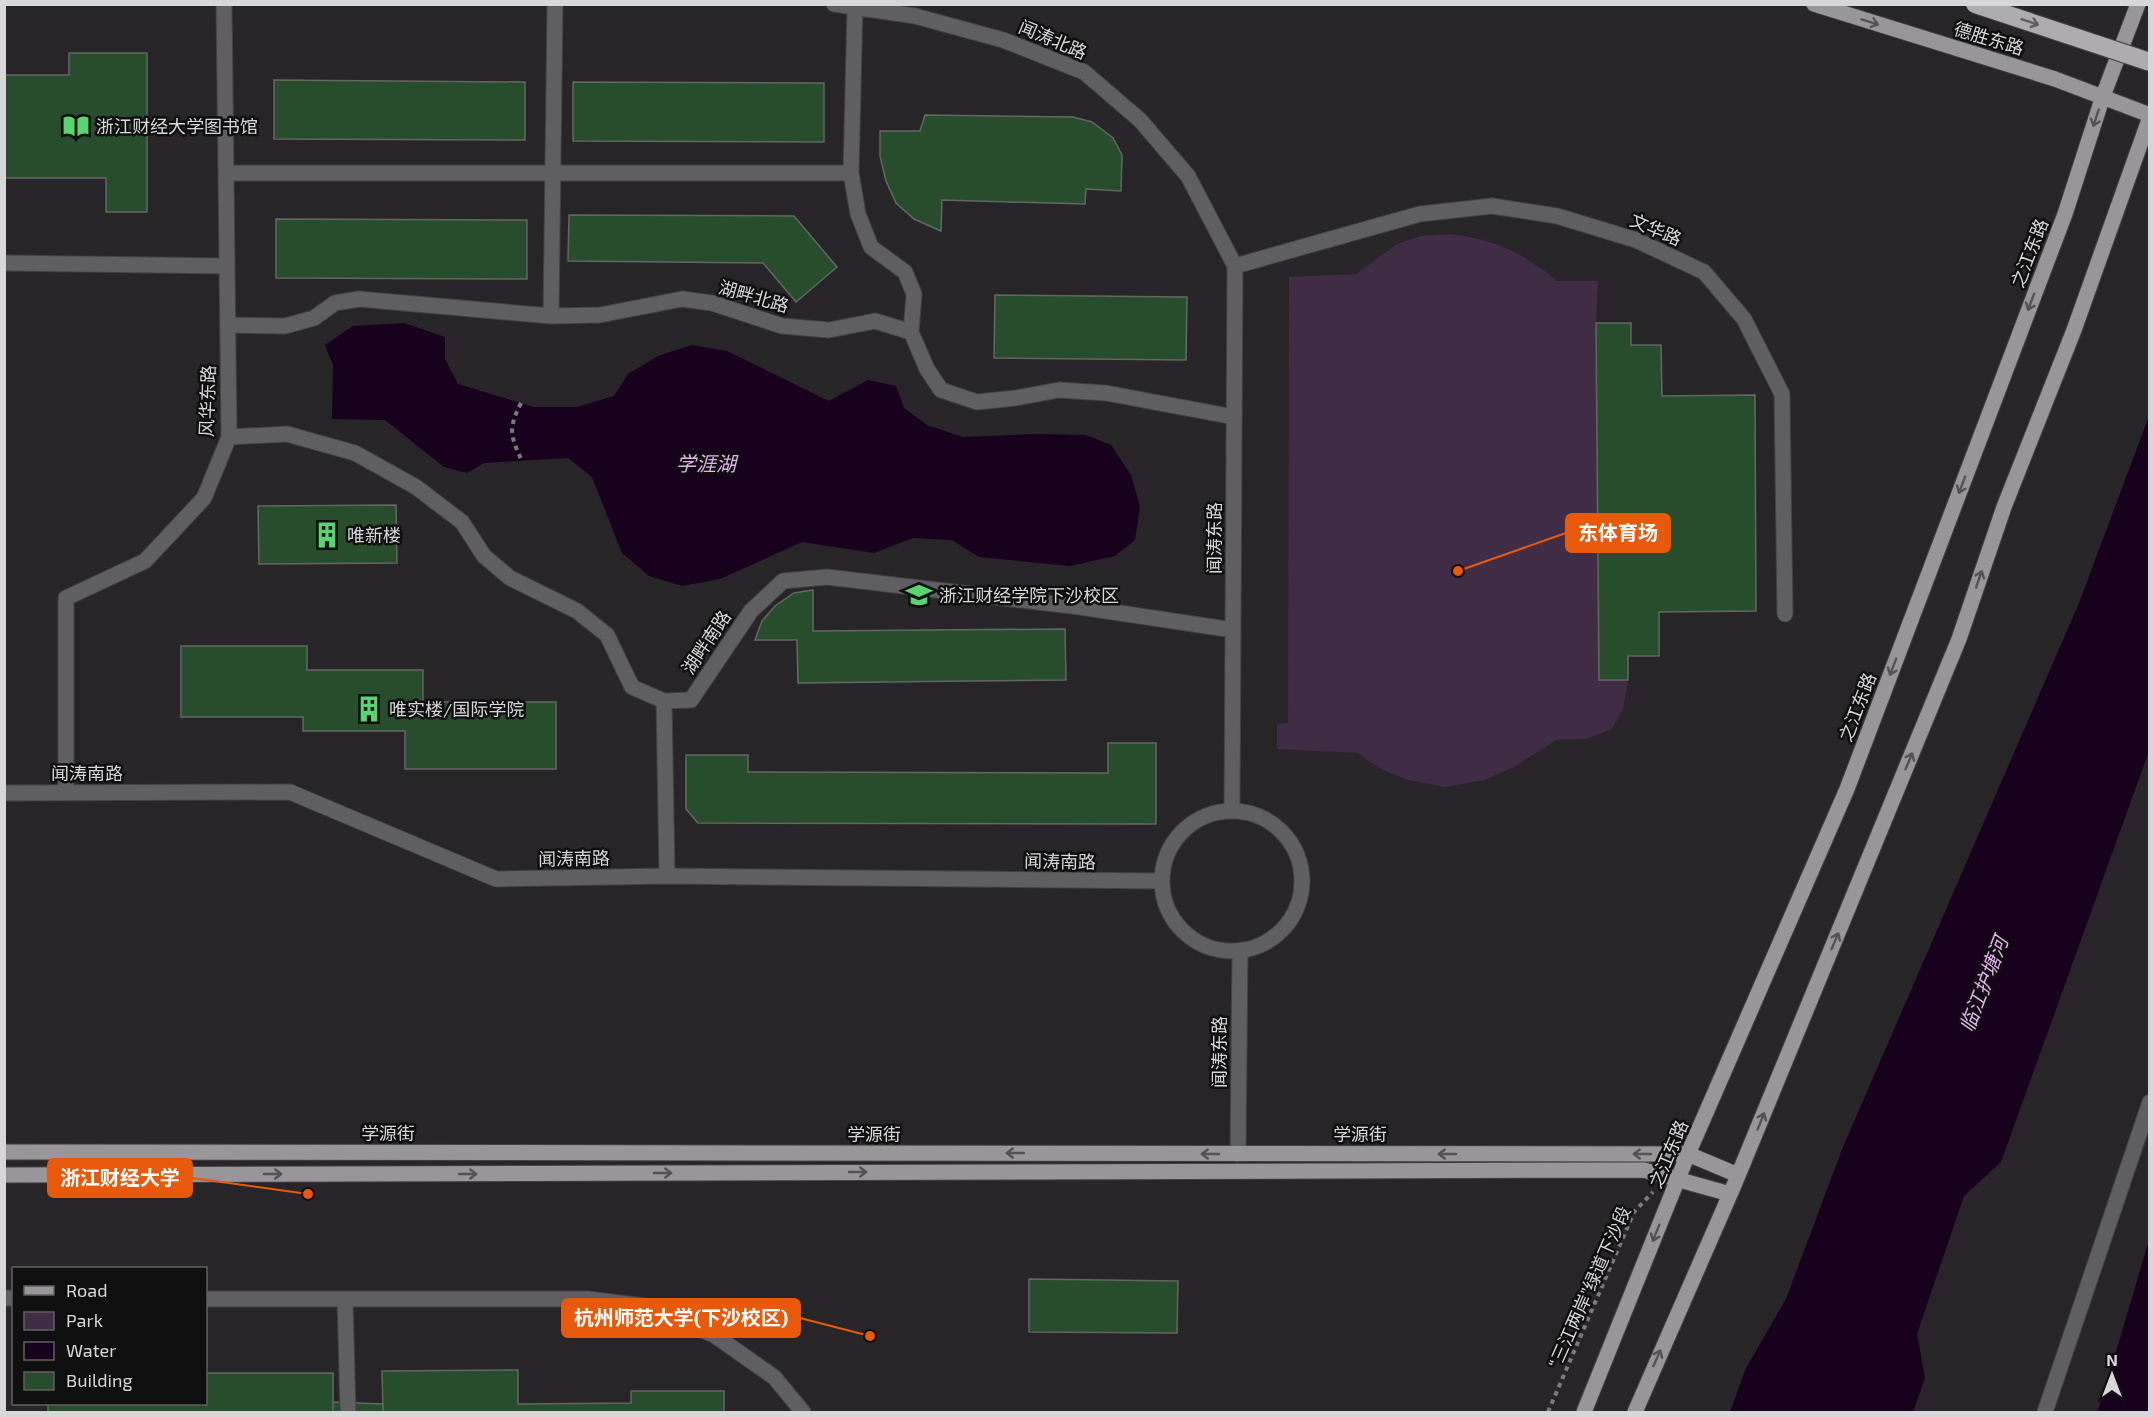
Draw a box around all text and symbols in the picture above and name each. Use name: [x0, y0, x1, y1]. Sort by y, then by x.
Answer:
street label: 闻涛北路: [1016, 15, 1090, 63]
one-way arrow: [1860, 17, 1879, 28]
street label: 德胜东路: [1951, 17, 2027, 59]
one-way arrow: [2020, 18, 2039, 29]
one-way arrow: [2090, 109, 2101, 128]
library icon: 浙江财经大学图书馆: [61, 111, 91, 141]
place label: 浙江财经大学图书馆: [96, 115, 258, 137]
street label: 文华路: [1627, 208, 1685, 250]
street label: 之江东路: [2006, 215, 2052, 291]
street label: 湖畔北路: [716, 276, 792, 316]
one-way arrow: [2025, 293, 2036, 311]
street label: 风华东路: [195, 365, 219, 437]
water label: 学涯湖: [676, 451, 739, 475]
one-way arrow: [1956, 475, 1967, 494]
street label: 闻涛东路: [1203, 502, 1225, 574]
callout: 东体育场: [1566, 514, 1670, 552]
building icon: 唯新楼: [312, 520, 342, 550]
text: 东体育场: [1578, 520, 1658, 544]
place label: 唯新楼: [347, 524, 401, 546]
one-way arrow: [1975, 570, 1986, 589]
school or university icon: 浙江财经学院下沙校区: [904, 580, 934, 610]
place label: 浙江财经学院下沙校区: [939, 584, 1119, 606]
street label: 湖畔南路: [677, 606, 735, 678]
one-way arrow: [1887, 657, 1898, 676]
street label: 之江东路: [1834, 669, 1880, 745]
building icon: 唯实楼/国际学院: [354, 694, 384, 724]
place label: 唯实楼/国际学院: [389, 698, 524, 720]
one-way arrow: [1904, 752, 1915, 770]
street label: 闻涛南路: [51, 762, 123, 784]
street label: 闻涛南路: [538, 846, 610, 870]
street label: 闻涛南路: [1024, 849, 1096, 873]
water label: 临江护塘河: [1954, 929, 2014, 1035]
one-way arrow: [1830, 932, 1841, 951]
street label: 闻涛东路: [1208, 1016, 1230, 1088]
one-way arrow: [1756, 1113, 1767, 1131]
street label: 之江东路: [1644, 1117, 1692, 1191]
street label: 学源街: [361, 1122, 415, 1144]
street label: 学源街: [847, 1123, 901, 1145]
street label: 学源街: [1333, 1123, 1387, 1145]
one-way arrow: [1006, 1147, 1026, 1159]
one-way arrow: [1201, 1148, 1221, 1159]
one-way arrow: [1438, 1148, 1458, 1160]
one-way arrow: [1633, 1148, 1653, 1160]
callout: 浙江财经大学: [48, 1159, 192, 1197]
text: 浙江财经大学: [60, 1165, 180, 1189]
one-way arrow: [847, 1166, 867, 1178]
one-way arrow: [652, 1167, 672, 1179]
one-way arrow: [262, 1168, 282, 1180]
one-way arrow: [457, 1168, 477, 1180]
street label: “三江两岸”绿道下沙段: [1543, 1202, 1635, 1372]
one-way arrow: [1650, 1223, 1661, 1241]
legend: [12, 1267, 207, 1405]
text: Road: [66, 1279, 107, 1301]
callout: 杭州师范大学(下沙校区): [562, 1299, 800, 1337]
text: 杭州师范大学(下沙校区): [574, 1305, 788, 1329]
text: Park: [66, 1309, 103, 1331]
text: Water: [66, 1339, 116, 1361]
north arrow: [2082, 1345, 2142, 1405]
one-way arrow: [1651, 1350, 1663, 1368]
text: N: [2106, 1350, 2118, 1369]
text: Building: [66, 1369, 133, 1391]

